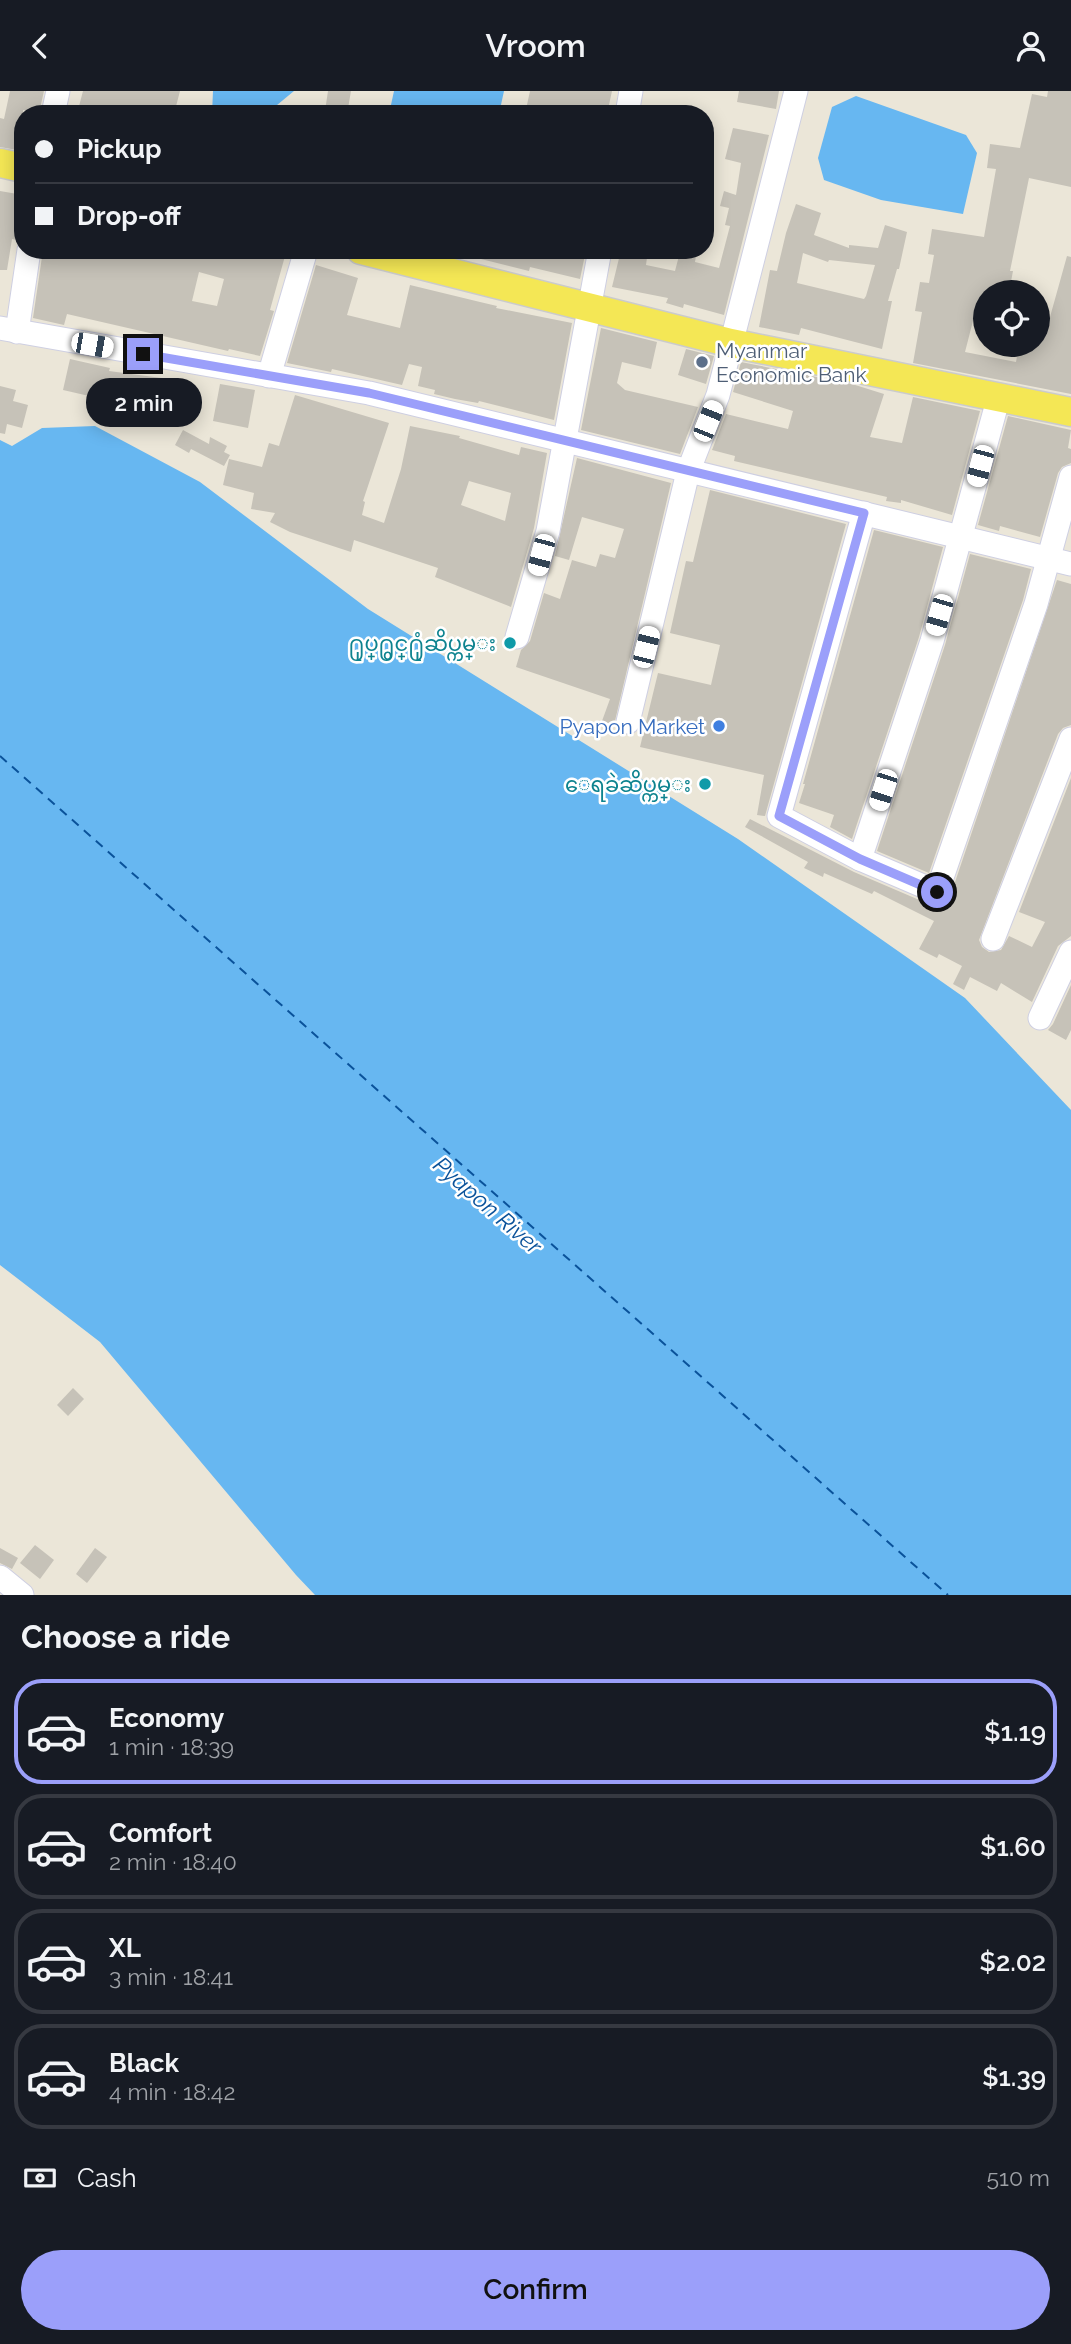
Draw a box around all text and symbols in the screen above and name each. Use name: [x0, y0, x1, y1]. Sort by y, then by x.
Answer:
icon: back: [21, 27, 59, 65]
text: Vroom: [485, 27, 586, 64]
icon: person: [1012, 27, 1050, 65]
text: Pickup: [77, 134, 162, 164]
text: Drop-off: [77, 201, 181, 231]
map controls: [973, 280, 1050, 357]
button: locate: [973, 280, 1050, 357]
car: [70, 331, 115, 359]
route end: [127, 338, 159, 370]
place label: Myanmar Economic Bank: [716, 338, 867, 387]
marker: Myanmar Economic Bank: [694, 354, 710, 370]
callout: 2 min: [85, 379, 201, 427]
text: 2 min: [115, 389, 173, 416]
car: [691, 398, 726, 444]
car: [965, 443, 996, 489]
car: [526, 532, 557, 578]
car: [924, 592, 955, 638]
car: [631, 624, 662, 670]
place label: ႐ုပ္႐ွင္႐ုံဆိပ္ကမ္း: [348, 628, 496, 661]
marker: ႐ုပ္႐ွင္႐ုံဆိပ္ကမ္း: [502, 635, 518, 651]
place label: Pyapon Market: [559, 714, 705, 739]
marker: Pyapon Market: [711, 718, 727, 734]
car: [867, 767, 900, 813]
place label: ေရခဲဆိပ္ကမ္း: [565, 769, 691, 802]
marker: ေရခဲဆိပ္ကမ္း: [697, 776, 713, 792]
route start: [921, 876, 953, 908]
water label: Pyapon River: [428, 1151, 548, 1260]
text: Choose a ride: [21, 1618, 230, 1655]
icon: car: [25, 1700, 88, 1763]
text: Economy: [109, 1703, 224, 1733]
text: $1.19: [984, 1717, 1046, 1747]
text: 1 min · 18:39: [109, 1733, 234, 1760]
icon: car: [25, 1815, 88, 1878]
text: Comfort: [109, 1818, 212, 1848]
text: $1.60: [980, 1832, 1046, 1862]
text: 2 min · 18:40: [109, 1848, 237, 1875]
icon: car: [25, 1930, 88, 1993]
text: XL: [109, 1933, 141, 1963]
text: $2.02: [980, 1947, 1046, 1977]
text: 3 min · 18:41: [109, 1963, 233, 1990]
icon: car: [25, 2045, 88, 2108]
text: Black: [109, 2048, 179, 2078]
text: $1.39: [982, 2062, 1046, 2092]
text: 4 min · 18:42: [109, 2078, 235, 2105]
icon: cash: [21, 2159, 59, 2197]
text: Cash: [77, 2163, 137, 2193]
text: 510 m: [987, 2164, 1050, 2191]
button: Confirm: [21, 2250, 1050, 2330]

